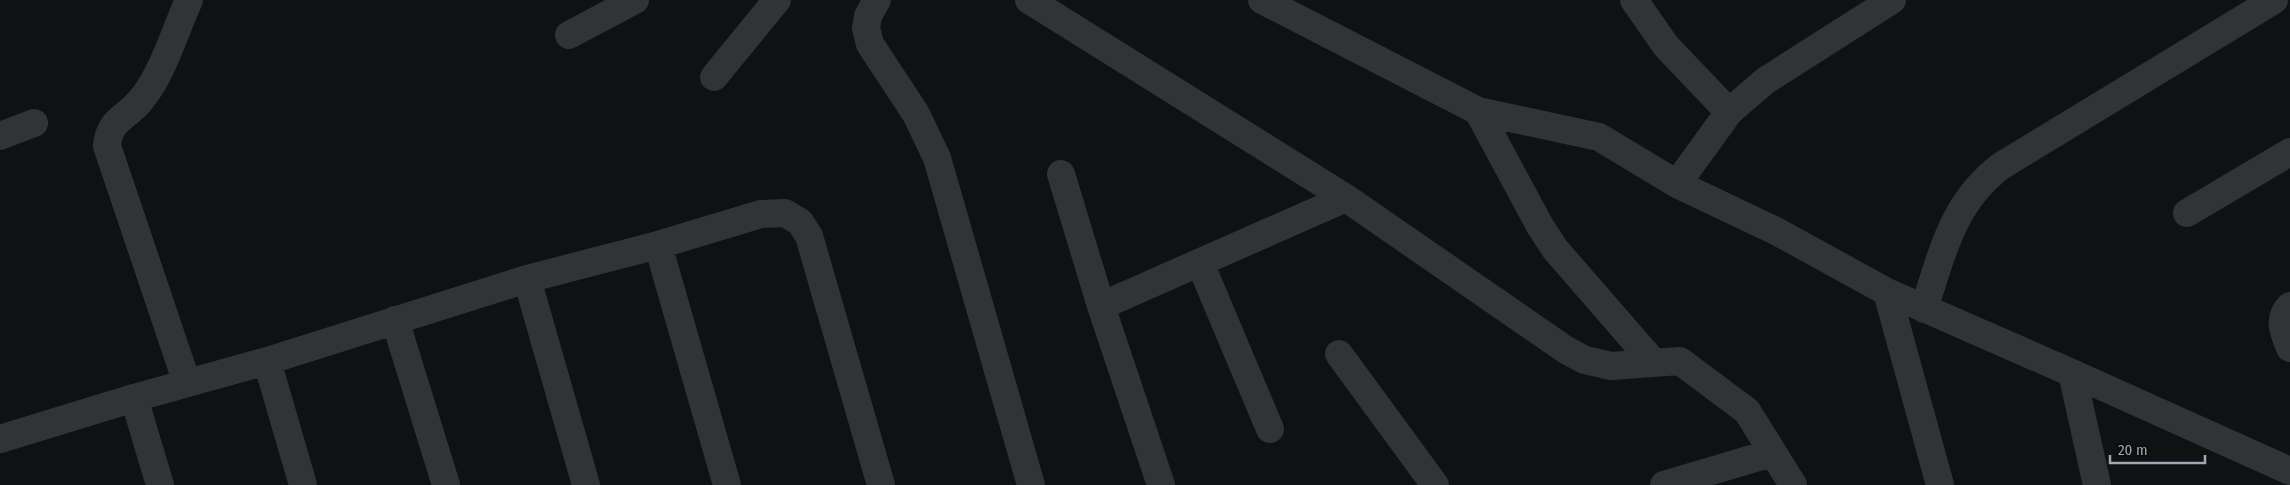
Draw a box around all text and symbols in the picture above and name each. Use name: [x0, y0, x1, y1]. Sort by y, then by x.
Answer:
scale bar: [2110, 432, 2205, 464]
text: 20 m: [2118, 441, 2148, 459]

